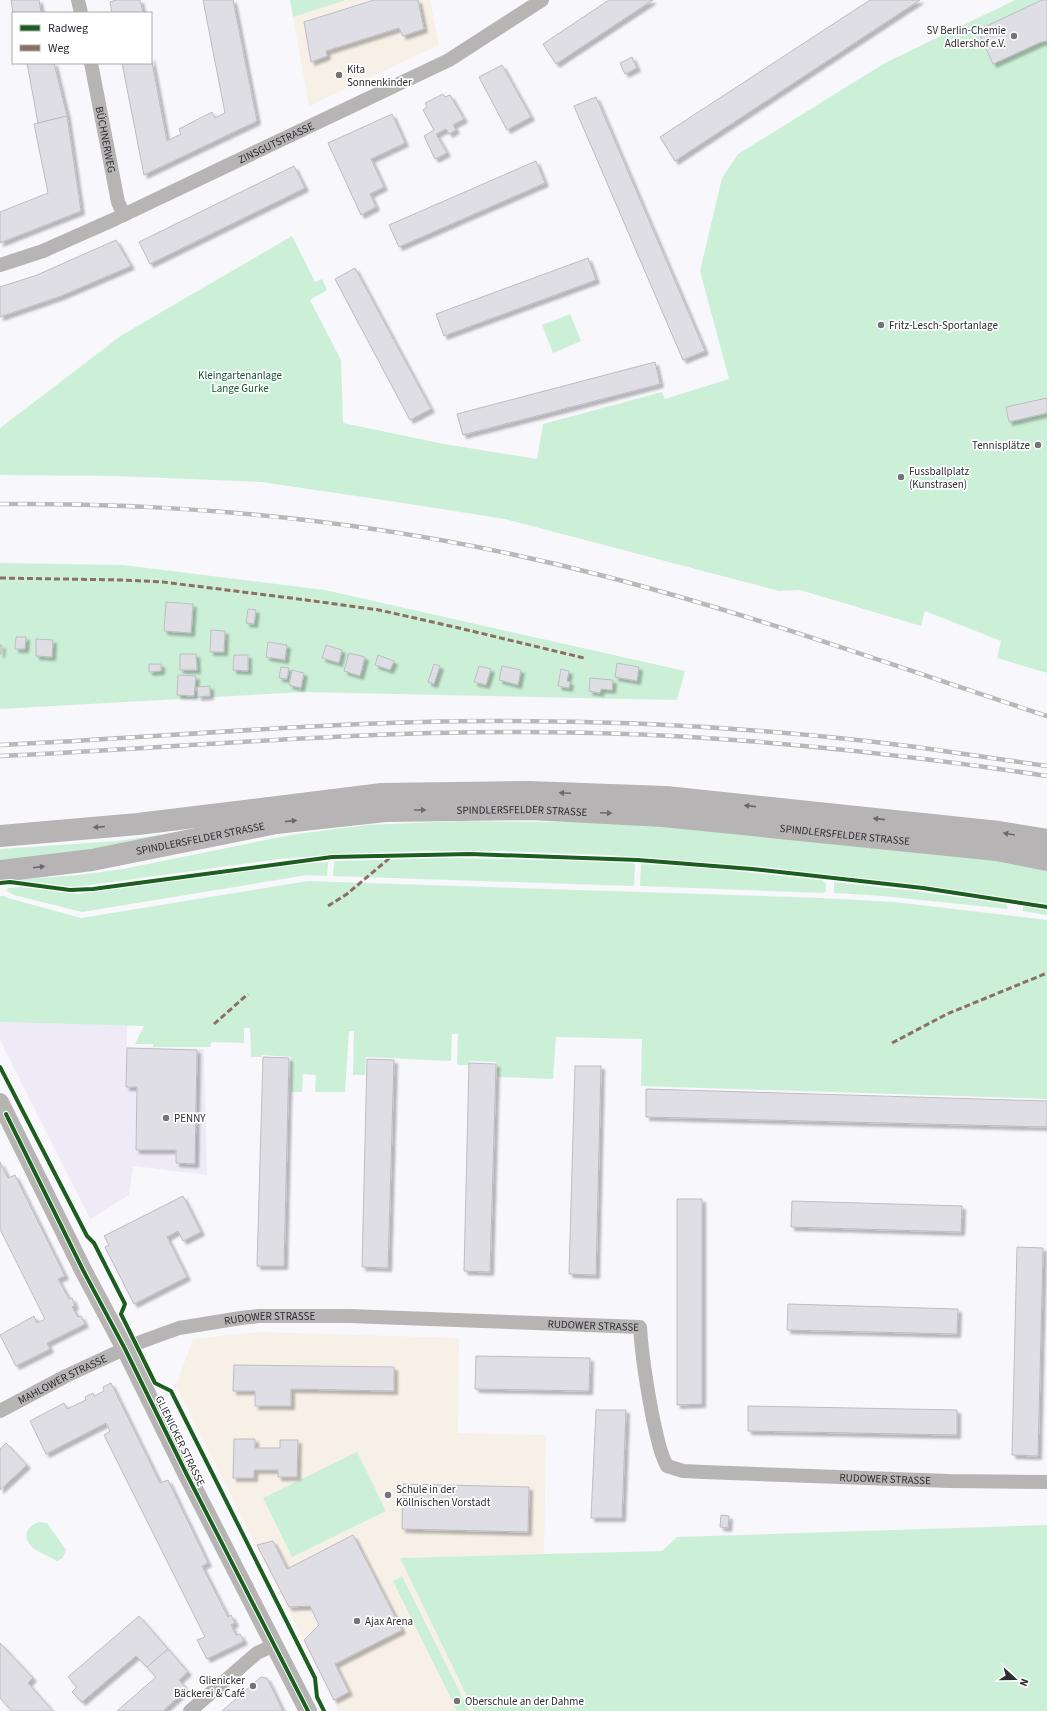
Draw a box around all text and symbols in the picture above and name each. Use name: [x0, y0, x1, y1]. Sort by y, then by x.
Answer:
legend: [12, 12, 152, 64]
text: Radweg: [48, 20, 88, 37]
place label: SV Berlin-Chemie Adlershof e.V.: [927, 23, 1007, 51]
marker: SV Berlin-Chemie Adlershof e.V.: [1009, 31, 1019, 41]
text: Weg: [48, 40, 69, 57]
place label: Kita Sonnenkinder: [347, 62, 412, 90]
marker: Kita Sonnenkinder: [334, 70, 344, 80]
street label: BÜCHNERWEG: [92, 105, 120, 174]
street label: ZINSGUTSTRASSE: [235, 118, 316, 167]
place label: Fritz-Lesch-Sportanlage: [889, 318, 998, 333]
marker: Fritz-Lesch-Sportanlage: [876, 320, 886, 330]
park label: Kleingartenanlage Lange Gurke: [198, 368, 282, 396]
place label: Tennisplätze: [972, 438, 1031, 453]
marker: Tennisplätze: [1033, 440, 1043, 450]
place label: Fussballplatz (Kunstrasen): [909, 464, 970, 492]
marker: Fussballplatz (Kunstrasen): [896, 472, 906, 482]
one-way arrow: [558, 790, 571, 796]
street label: SPINDLERSFELDER STRASSE: [456, 801, 588, 820]
one-way arrow: [744, 803, 756, 809]
one-way arrow: [414, 807, 427, 813]
one-way arrow: [600, 810, 613, 816]
one-way arrow: [873, 816, 885, 823]
street label: SPINDLERSFELDER STRASSE: [135, 818, 266, 859]
one-way arrow: [284, 818, 297, 825]
street label: SPINDLERSFELDER STRASSE: [779, 820, 911, 849]
one-way arrow: [93, 824, 105, 830]
one-way arrow: [1002, 831, 1015, 837]
one-way arrow: [33, 863, 45, 870]
place label: PENNY: [174, 1111, 206, 1126]
marker: PENNY: [161, 1113, 171, 1123]
street label: RUDOWER STRASSE: [223, 1308, 315, 1328]
street label: RUDOWER STRASSE: [547, 1316, 640, 1334]
street label: MAHLOWER STRASSE: [15, 1351, 109, 1408]
street label: GLIENICKER STRASSE: [152, 1393, 209, 1489]
street label: RUDOWER STRASSE: [839, 1469, 931, 1488]
place label: Schule in der Köllnischen Vorstadt: [396, 1482, 491, 1510]
marker: Schule in der Köllnischen Vorstadt: [383, 1490, 393, 1500]
place label: Ajax Arena: [365, 1614, 413, 1629]
marker: Ajax Arena: [352, 1616, 362, 1626]
north arrow: [995, 1659, 1035, 1699]
place label: Glienicker Bäckerei & Café: [174, 1673, 246, 1701]
text: N: [1016, 1676, 1032, 1689]
marker: Glienicker Bäckerei & Café: [248, 1681, 258, 1691]
place label: Oberschule an der Dahme: [465, 1694, 584, 1709]
marker: Oberschule an der Dahme: [452, 1696, 462, 1706]

